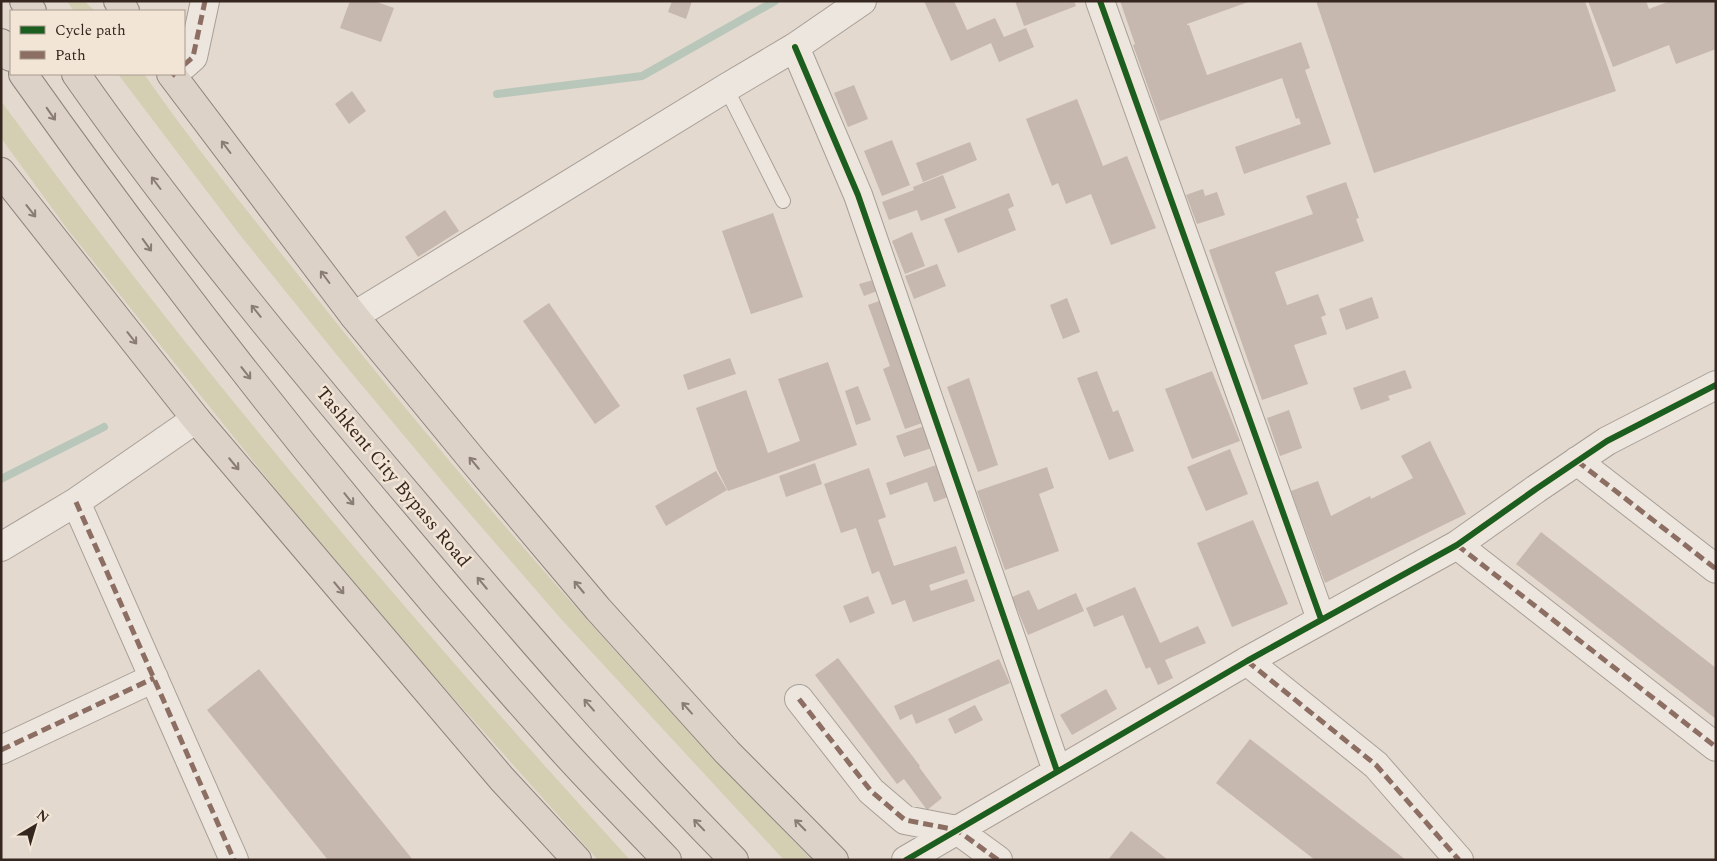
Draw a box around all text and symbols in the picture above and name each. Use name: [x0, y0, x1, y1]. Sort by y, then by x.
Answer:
legend: [10, 10, 185, 75]
text: Cycle path: [55, 19, 126, 42]
text: Path: [55, 44, 86, 67]
one-way arrow: [46, 106, 56, 120]
one-way arrow: [221, 141, 232, 154]
one-way arrow: [150, 177, 161, 190]
one-way arrow: [26, 204, 37, 217]
one-way arrow: [141, 238, 152, 251]
one-way arrow: [319, 271, 330, 284]
one-way arrow: [250, 304, 261, 317]
one-way arrow: [126, 331, 137, 344]
one-way arrow: [241, 366, 252, 379]
street label: Tashkent City Bypass Road: [308, 380, 478, 574]
one-way arrow: [469, 456, 480, 469]
one-way arrow: [228, 458, 240, 471]
one-way arrow: [343, 493, 354, 506]
one-way arrow: [477, 577, 488, 590]
one-way arrow: [573, 580, 585, 593]
one-way arrow: [334, 582, 345, 595]
one-way arrow: [584, 699, 595, 712]
one-way arrow: [682, 701, 693, 714]
north arrow: [10, 801, 60, 851]
text: N: [32, 804, 54, 828]
one-way arrow: [693, 819, 705, 831]
one-way arrow: [794, 819, 806, 831]

